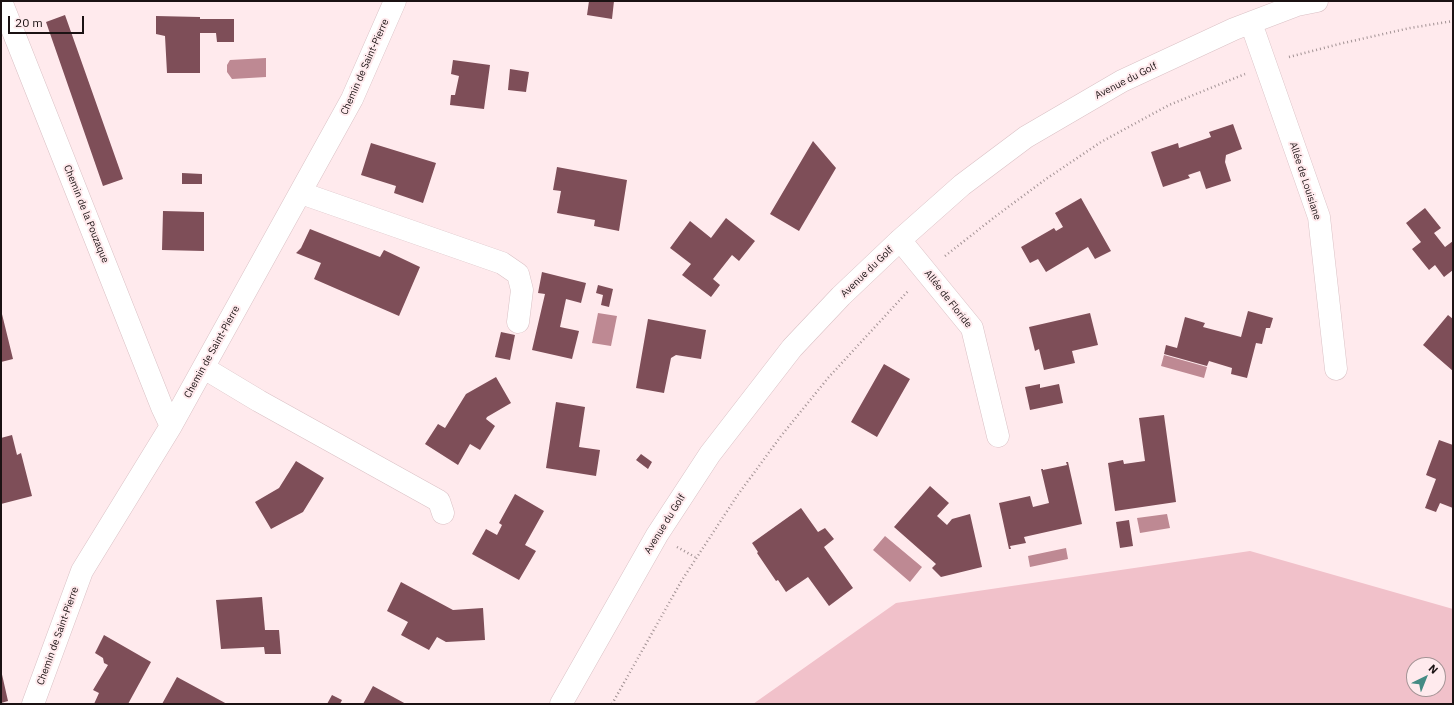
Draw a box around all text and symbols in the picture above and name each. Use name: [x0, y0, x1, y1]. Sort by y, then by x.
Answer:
scale bar: [10, 8, 86, 34]
text: 20 m: [15, 15, 43, 30]
street label: Chemin de Saint-Pierre: [338, 17, 392, 117]
street label: Avenue du Golf: [1093, 60, 1159, 102]
street label: Allée de Louisiane: [1287, 140, 1323, 222]
street label: Chemin de la Pouzaque: [61, 163, 111, 265]
street label: Avenue du Golf: [838, 244, 896, 300]
street label: Allée de Floride: [922, 268, 974, 330]
street label: Chemin de Saint-Pierre: [182, 304, 242, 400]
street label: Avenue du Golf: [642, 492, 688, 556]
street label: Chemin de Saint-Pierre: [35, 585, 81, 687]
north arrow: [1406, 657, 1446, 697]
text: N: [1426, 661, 1441, 677]

